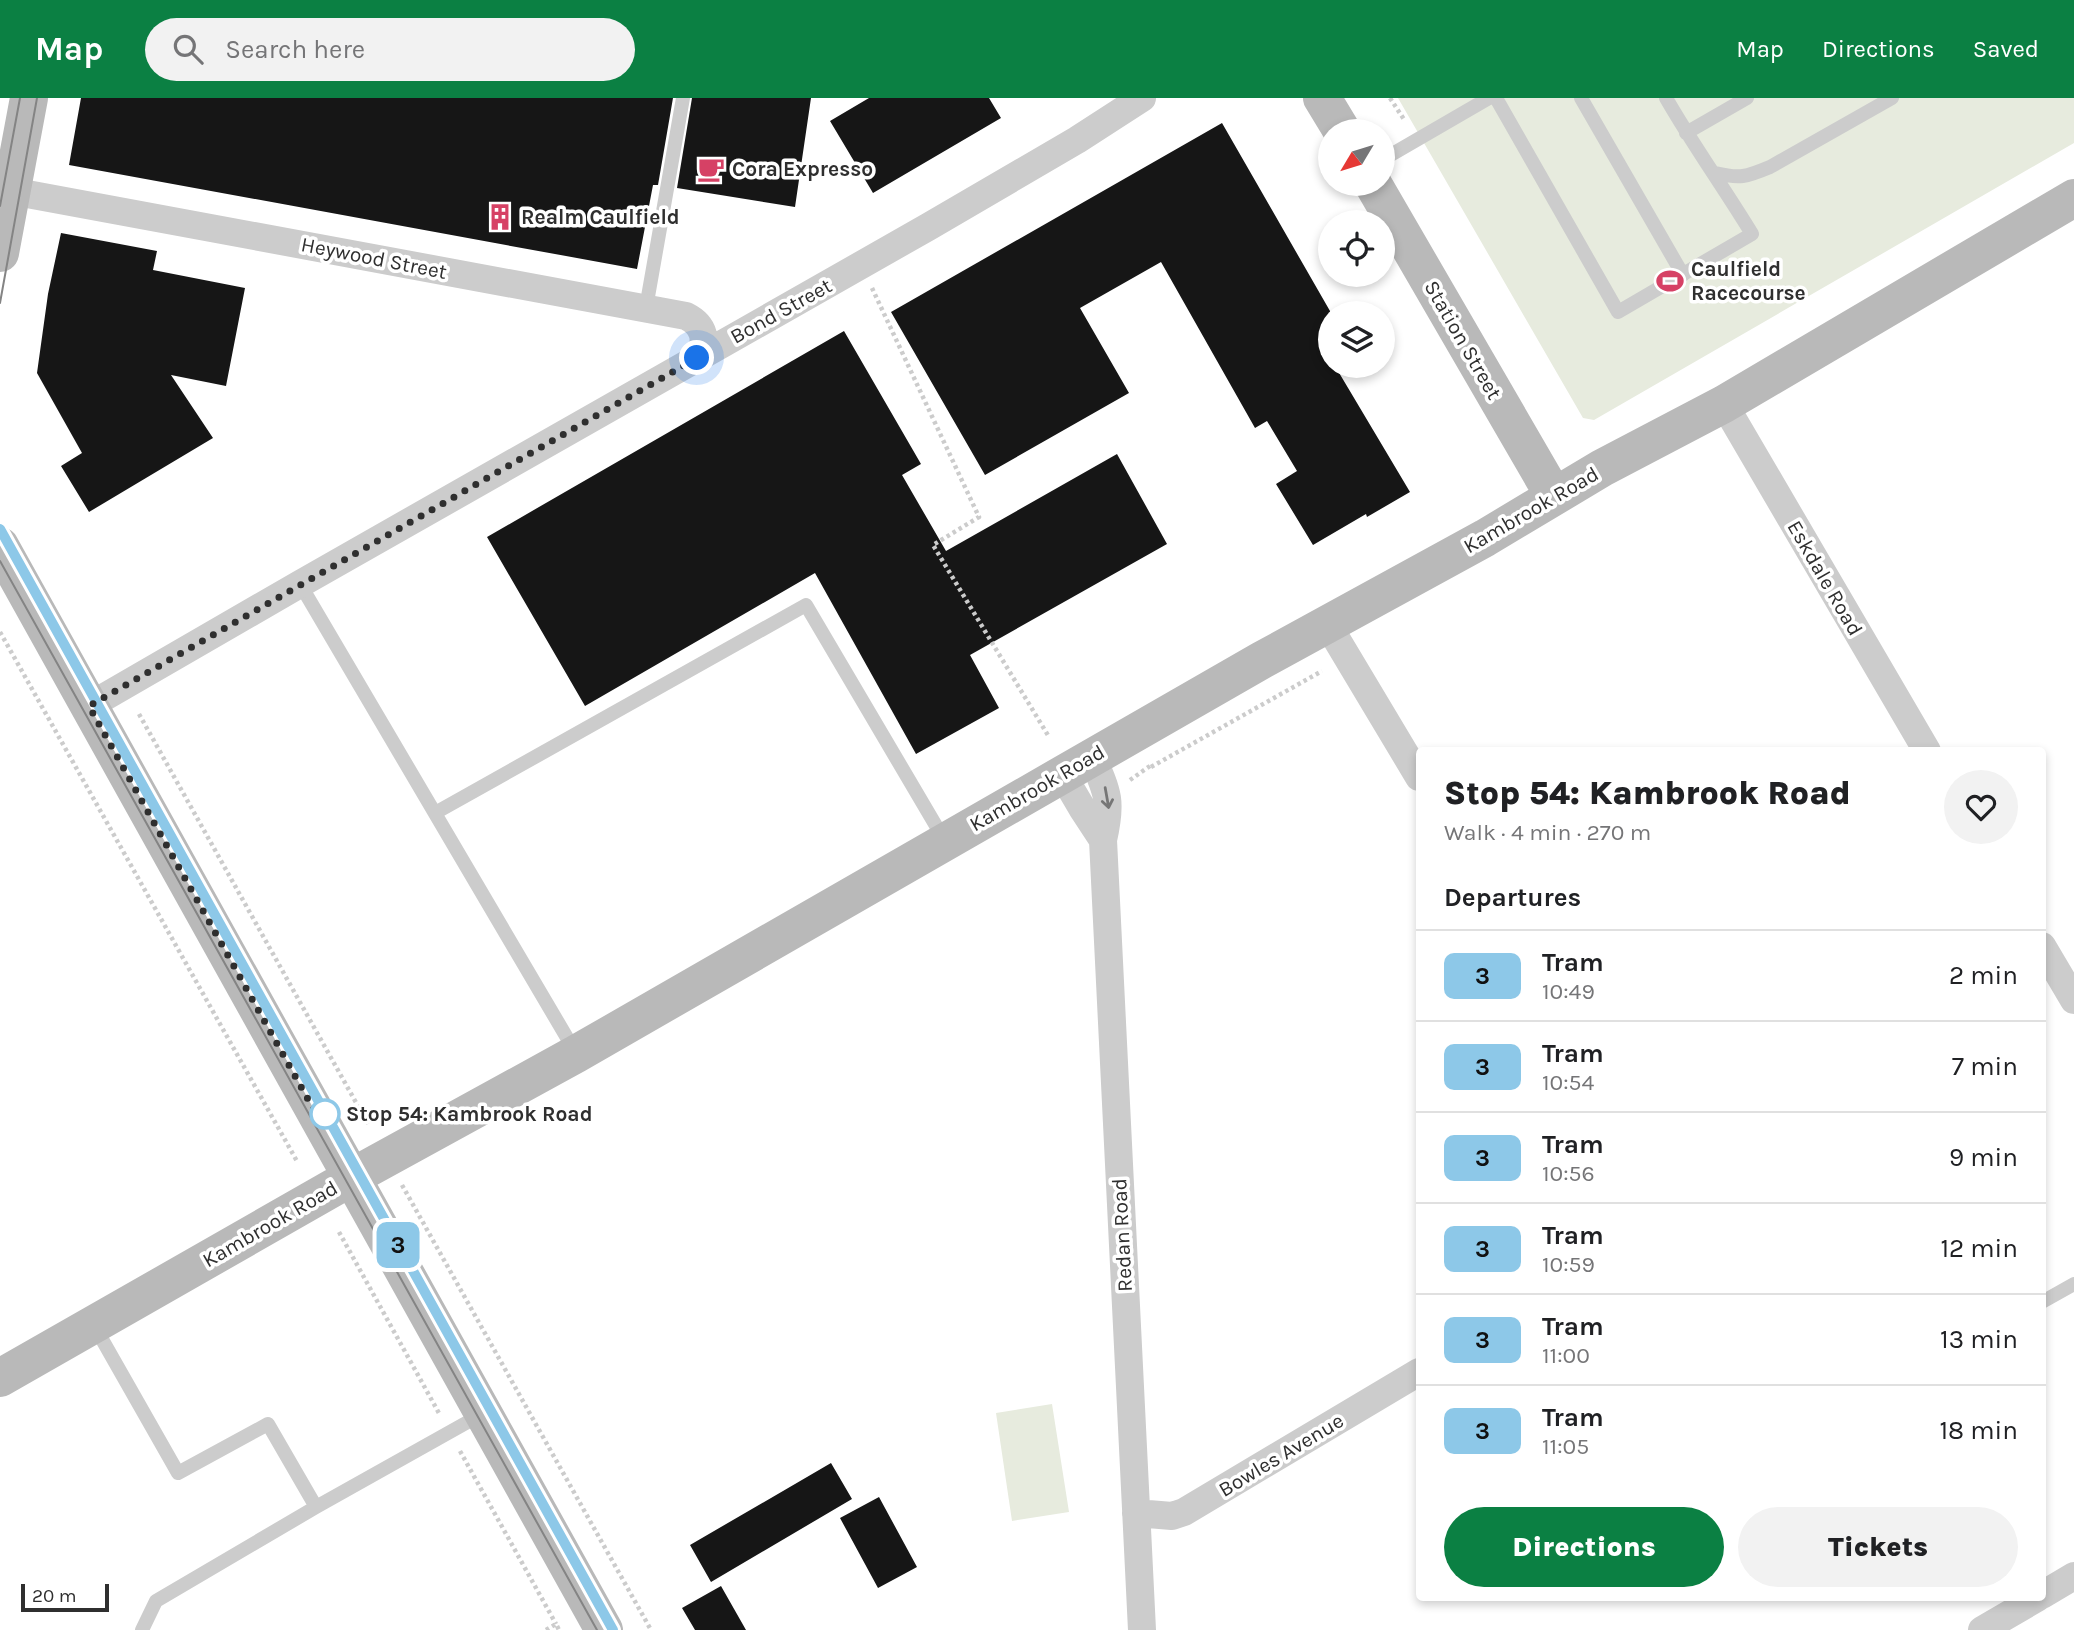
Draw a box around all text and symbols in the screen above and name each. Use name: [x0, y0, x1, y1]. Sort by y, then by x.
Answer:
search box: [145, 18, 635, 81]
text: Map: [35, 30, 103, 68]
icon: search: [169, 30, 207, 68]
text: Search here: [225, 34, 365, 65]
text: Map: [1736, 35, 1784, 63]
text: Directions: [1822, 35, 1935, 63]
text: Saved: [1973, 35, 2039, 63]
north arrow: [1318, 119, 1395, 196]
map controls: [1318, 119, 1395, 378]
cafe icon: Cora Expresso: [696, 154, 726, 184]
place label: Cora Expresso: [732, 157, 873, 181]
building icon: Realm Caulfield: [485, 202, 515, 232]
place label: Realm Caulfield: [521, 205, 680, 229]
button: locate: [1318, 210, 1395, 287]
street label: Heywood Street: [299, 232, 449, 284]
place label: Caulfield Racecourse: [1691, 257, 1806, 305]
sports icon: Caulfield Racecourse: [1655, 266, 1685, 296]
street label: Bond Street: [726, 273, 836, 349]
street label: Station Street: [1419, 276, 1507, 404]
button: layers: [1318, 301, 1395, 378]
your location: [679, 340, 714, 375]
street label: Kambrook Road: [1459, 462, 1603, 558]
street label: Eskdale Road: [1782, 516, 1868, 640]
street label: Kambrook Road: [965, 740, 1109, 836]
button: heart: [1944, 770, 2018, 844]
text: Stop 54: Kambrook Road: [1444, 774, 1851, 812]
one-way arrow: [1101, 786, 1114, 809]
text: Walk · 4 min · 270 m: [1444, 819, 1651, 846]
text: Departures: [1444, 882, 1581, 913]
text: Tram: [1542, 947, 1604, 978]
text: 2 min: [1949, 960, 2018, 991]
text: 3: [1475, 962, 1490, 990]
text: 10:49: [1542, 978, 1595, 1005]
text: Tram: [1542, 1038, 1604, 1069]
text: 7 min: [1952, 1051, 2018, 1082]
text: 3: [1475, 1053, 1490, 1081]
text: 10:54: [1542, 1069, 1594, 1096]
marker: Stop 54: Kambrook Road: [310, 1099, 340, 1129]
place label: Stop 54: Kambrook Road: [346, 1102, 593, 1126]
text: Tram: [1542, 1129, 1604, 1160]
text: 9 min: [1949, 1142, 2018, 1173]
text: 3: [1475, 1144, 1490, 1172]
text: 10:56: [1542, 1160, 1595, 1187]
street label: Kambrook Road: [198, 1176, 342, 1272]
street label: Redan Road: [1107, 1178, 1137, 1292]
text: Tram: [1542, 1220, 1604, 1251]
line badge: 3: [375, 1222, 421, 1268]
text: 3: [391, 1231, 405, 1259]
text: 12 min: [1940, 1233, 2018, 1264]
text: 3: [1475, 1235, 1490, 1263]
text: 10:59: [1542, 1251, 1595, 1278]
text: Tram: [1542, 1311, 1604, 1342]
text: 13 min: [1940, 1324, 2018, 1355]
text: 3: [1475, 1326, 1490, 1354]
text: 11:00: [1542, 1342, 1590, 1369]
text: Tram: [1542, 1402, 1604, 1433]
street label: Bowles Avenue: [1214, 1408, 1348, 1502]
text: 18 min: [1939, 1415, 2018, 1446]
text: 3: [1475, 1417, 1490, 1445]
text: 11:05: [1542, 1433, 1589, 1460]
button: Directions: [1444, 1507, 1724, 1587]
button: Tickets: [1738, 1507, 2018, 1587]
scale bar: [21, 1581, 108, 1613]
text: 20 m: [32, 1585, 77, 1607]

